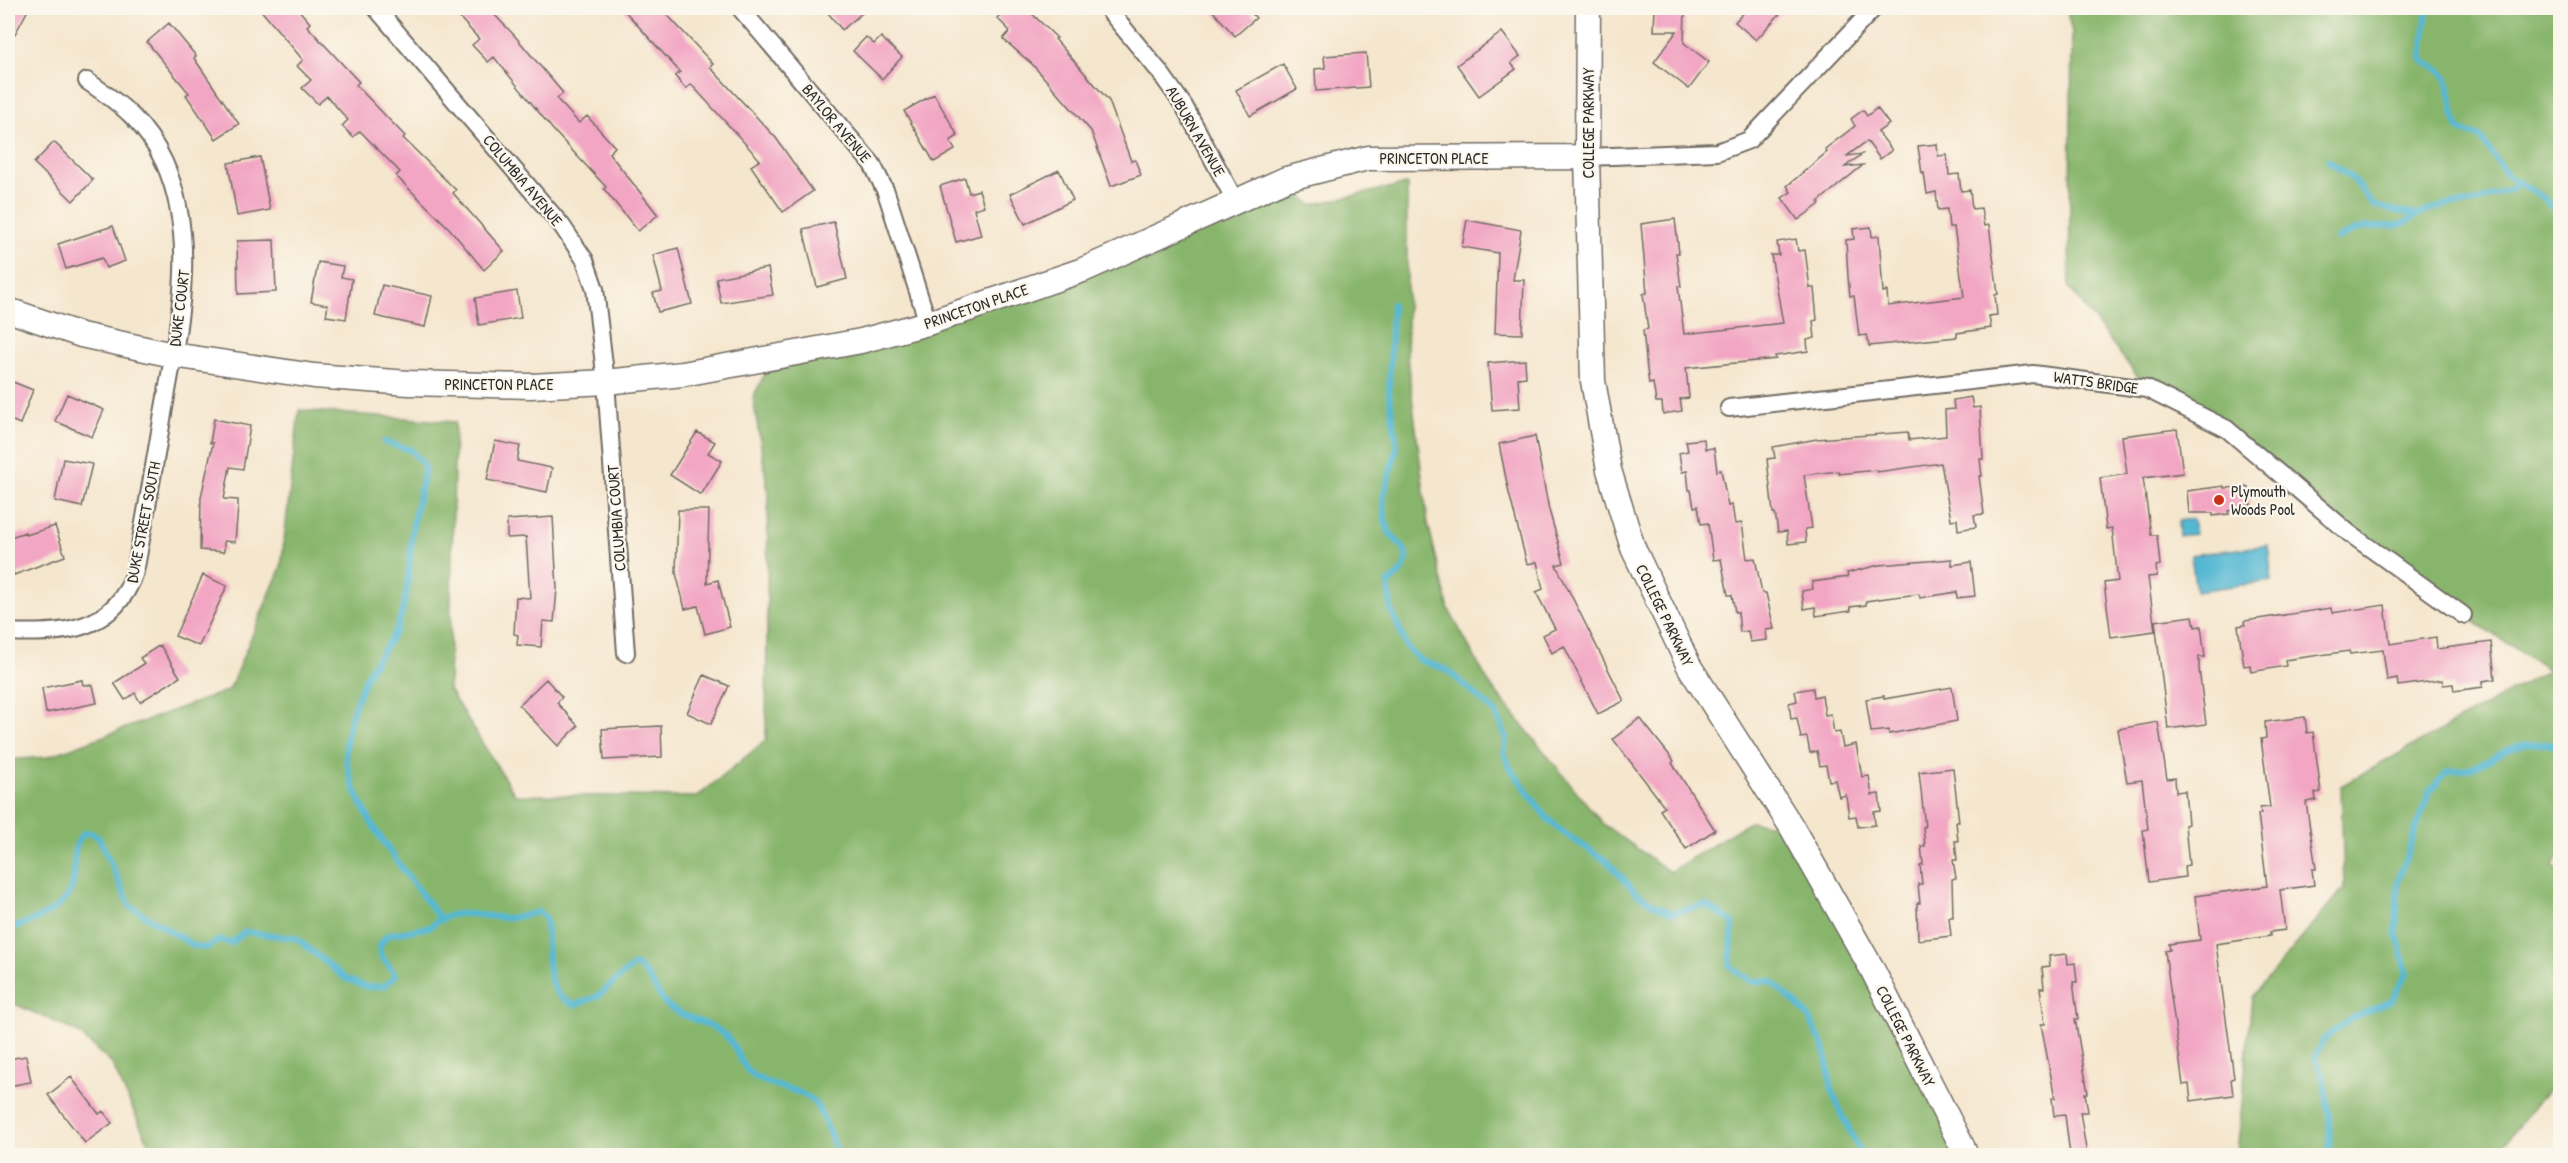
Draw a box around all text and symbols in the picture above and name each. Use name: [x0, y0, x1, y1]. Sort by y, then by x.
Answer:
street label: COLLEGE PARKWAY: [1577, 68, 1599, 178]
street label: BAYLOR AVENUE: [797, 79, 877, 167]
street label: AUBURN AVENUE: [1161, 82, 1231, 180]
street label: COLUMBIA AVENUE: [478, 129, 568, 231]
street label: PRINCETON PLACE: [1380, 147, 1488, 169]
street label: DUKE COURT: [163, 268, 195, 347]
street label: PRINCETON PLACE: [921, 278, 1031, 334]
street label: WATTS BRIDGE: [2052, 365, 2140, 399]
street label: PRINCETON PLACE: [445, 373, 553, 395]
street label: DUKE STREET SOUTH: [120, 460, 166, 584]
street label: COLUMBIA COURT: [601, 464, 631, 572]
place label: Plymouth Woods Pool: [2231, 480, 2295, 520]
marker: Plymouth Woods Pool: [2212, 493, 2226, 507]
street label: COLLEGE PARKWAY: [1631, 560, 1699, 670]
street label: COLLEGE PARKWAY: [1871, 982, 1941, 1090]

